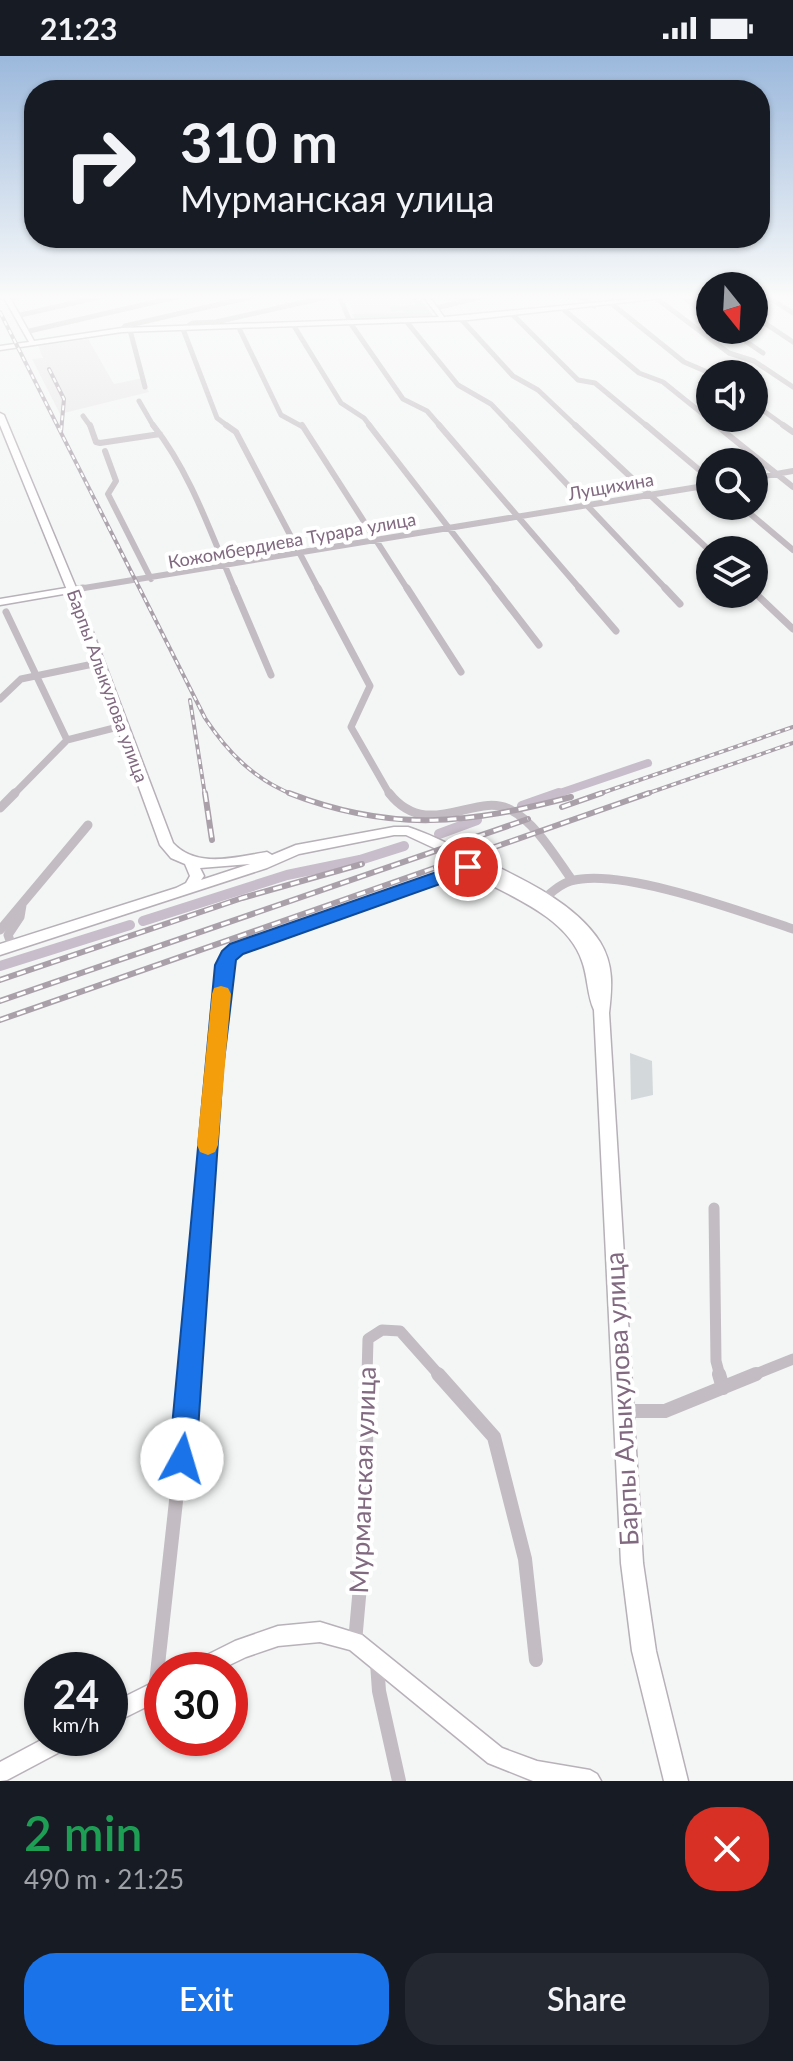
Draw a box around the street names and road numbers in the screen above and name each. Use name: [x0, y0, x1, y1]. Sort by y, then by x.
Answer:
street label: Лущихина: [565, 468, 655, 505]
street label: Кожомбердиева Турара улица: [166, 507, 418, 573]
street label: Барпы Алыкулова улица: [63, 586, 153, 785]
street label: Барпы Алыкулова улица: [597, 1251, 645, 1547]
street label: Мурманская улица: [342, 1366, 382, 1594]

